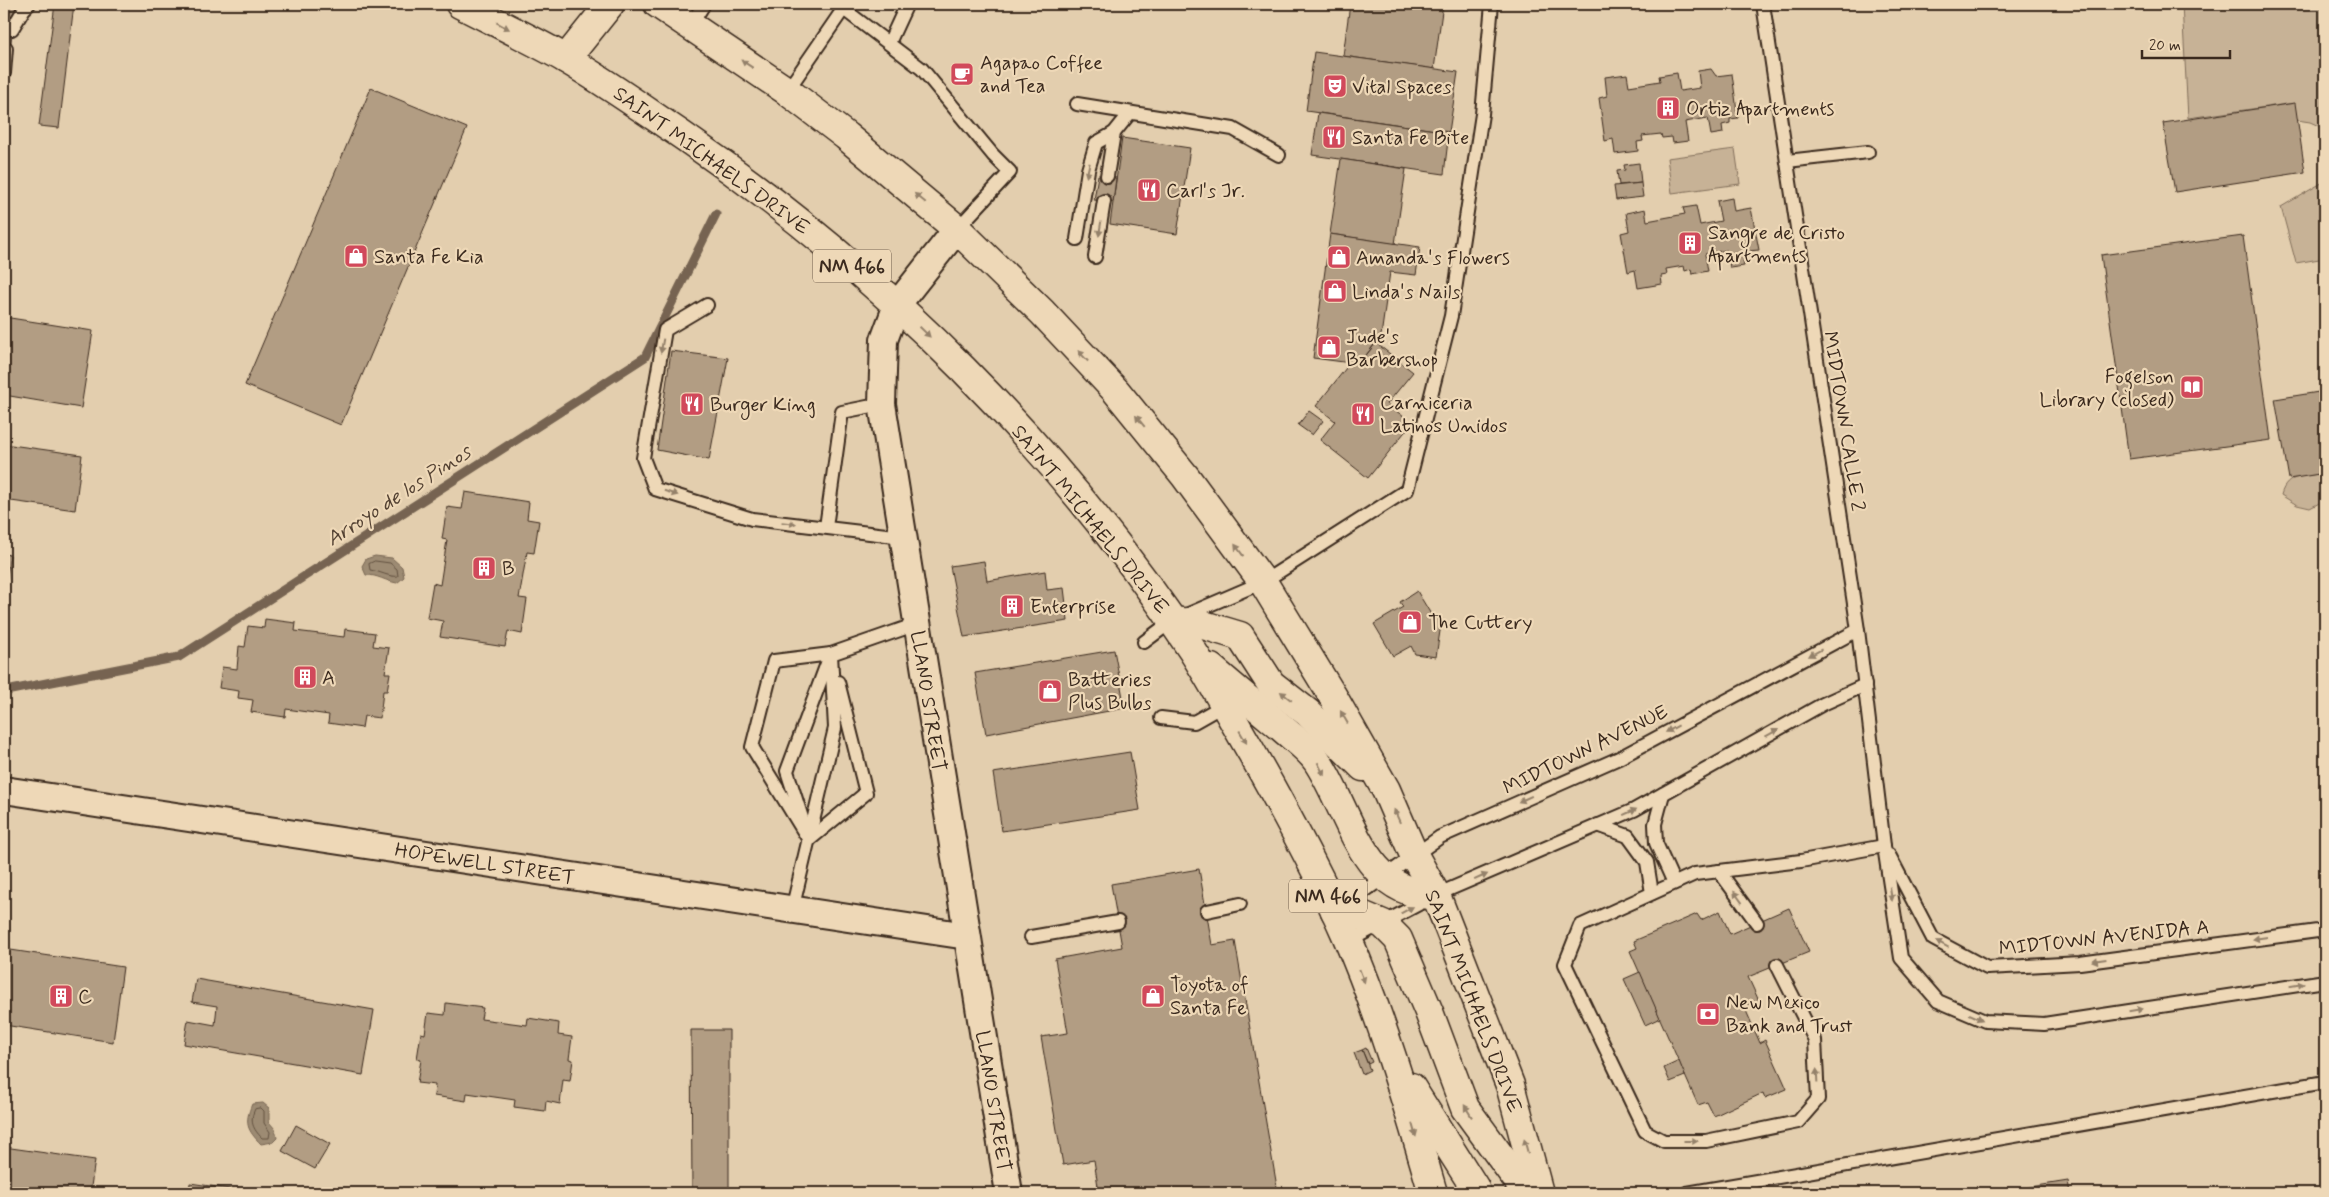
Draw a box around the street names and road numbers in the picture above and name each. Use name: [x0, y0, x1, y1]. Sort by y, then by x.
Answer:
street label: SAINT MICHAELS DRIVE: [607, 81, 815, 242]
road number: NM 466: [813, 250, 891, 282]
street label: MIDTOWN CALLE 2: [1816, 329, 1871, 513]
street label: SAINT MICHAELS DRIVE: [1005, 419, 1175, 620]
street label: LLANO STREET: [903, 629, 952, 774]
street label: MIDTOWN AVENUE: [1499, 699, 1673, 802]
street label: HOPEWELL STREET: [393, 837, 577, 892]
road number: NM 466: [1289, 879, 1367, 912]
street label: SAINT MICHAELS DRIVE: [1418, 886, 1528, 1117]
street label: MIDTOWN AVENIDA A: [1998, 914, 2211, 963]
street label: LLANO STREET: [968, 1029, 1017, 1174]

